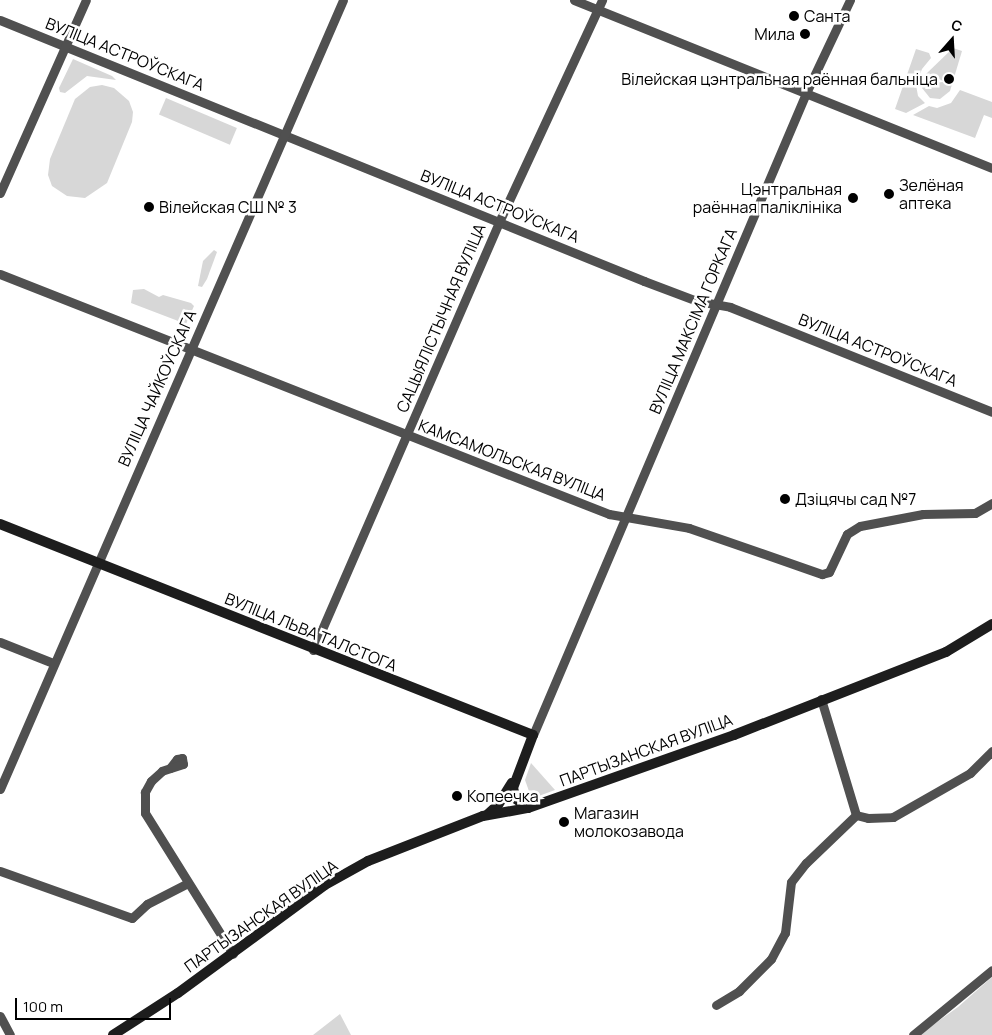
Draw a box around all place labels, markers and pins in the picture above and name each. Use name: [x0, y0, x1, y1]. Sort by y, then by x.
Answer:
place label: Санта: [804, 6, 850, 26]
marker: Санта: [788, 10, 800, 22]
place label: Мила: [754, 24, 795, 44]
marker: Мила: [799, 28, 811, 40]
place label: Вілейская цэнтральная раённая бальніца: [621, 69, 938, 89]
marker: Вілейская цэнтральная раённая бальніца: [942, 72, 956, 86]
place label: Зелёная аптека: [899, 175, 964, 213]
place label: Цэнтральная раённая паліклініка: [693, 179, 842, 217]
marker: Зелёная аптека: [883, 188, 895, 200]
marker: Цэнтральная раённая паліклініка: [846, 191, 860, 205]
place label: Вілейская СШ № 3: [159, 197, 297, 217]
marker: Вілейская СШ № 3: [143, 201, 155, 213]
place label: Дзіцячы сад №7: [795, 489, 916, 509]
marker: Дзіцячы сад №7: [779, 493, 791, 505]
place label: Копеечка: [467, 786, 539, 806]
marker: Копеечка: [451, 790, 463, 802]
place label: Магазин молокозавода: [574, 803, 684, 841]
marker: Магазин молокозавода: [558, 816, 570, 828]

